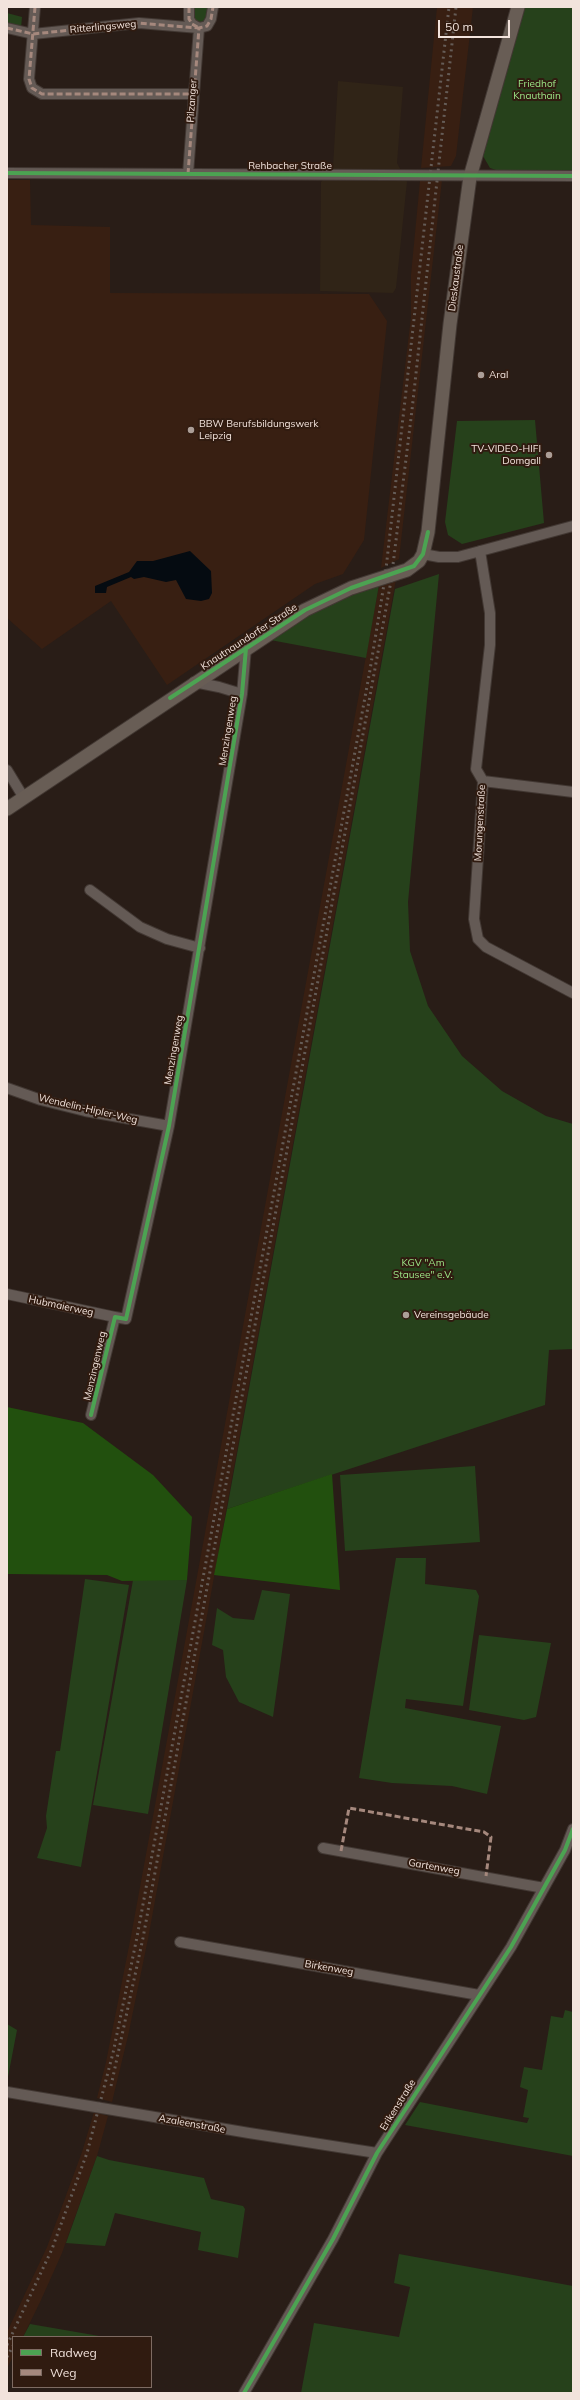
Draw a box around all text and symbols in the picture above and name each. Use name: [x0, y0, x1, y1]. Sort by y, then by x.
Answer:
scale bar: [440, 12, 512, 38]
street label: Ritterlingsweg: [69, 18, 137, 36]
text: 50 m: [445, 19, 473, 34]
park label: Friedhof Knauthain: [513, 78, 561, 102]
street label: Pilzanger: [185, 79, 199, 123]
street label: Rehbacher Straße: [248, 160, 332, 172]
street label: Dieskaustraße: [446, 244, 466, 312]
place label: Aral: [489, 369, 508, 381]
marker: Aral: [476, 370, 486, 380]
place label: BBW Berufsbildungswerk Leipzig: [199, 418, 318, 442]
marker: BBW Berufsbildungswerk Leipzig: [186, 425, 196, 435]
place label: TV-VIDEO-HIFI Domgall: [471, 443, 541, 466]
marker: TV-VIDEO-HIFI Domgall: [544, 450, 554, 460]
street label: Knautnaundorfer Straße: [199, 601, 299, 673]
street label: Menzingenweg: [217, 695, 239, 767]
street label: Morungenstraße: [472, 784, 488, 862]
street label: Menzingenweg: [162, 1014, 186, 1086]
street label: Wendelin-Hipler-Weg: [37, 1092, 139, 1126]
park label: KGV "Am Stausee" e.V.: [393, 1257, 453, 1280]
street label: Hubmaierweg: [27, 1293, 95, 1319]
place label: Vereinsgebäude: [414, 1309, 489, 1321]
marker: Vereinsgebäude: [401, 1310, 411, 1320]
street label: Menzingenweg: [81, 1330, 109, 1402]
street label: Gartenweg: [407, 1857, 461, 1877]
street label: Birkenweg: [304, 1958, 354, 1978]
street label: Erikenstraße: [378, 2077, 418, 2133]
street label: Azaleenstraße: [158, 2112, 226, 2136]
legend: [12, 2336, 152, 2388]
text: Radweg: [50, 2345, 97, 2360]
text: Weg: [50, 2365, 76, 2380]

